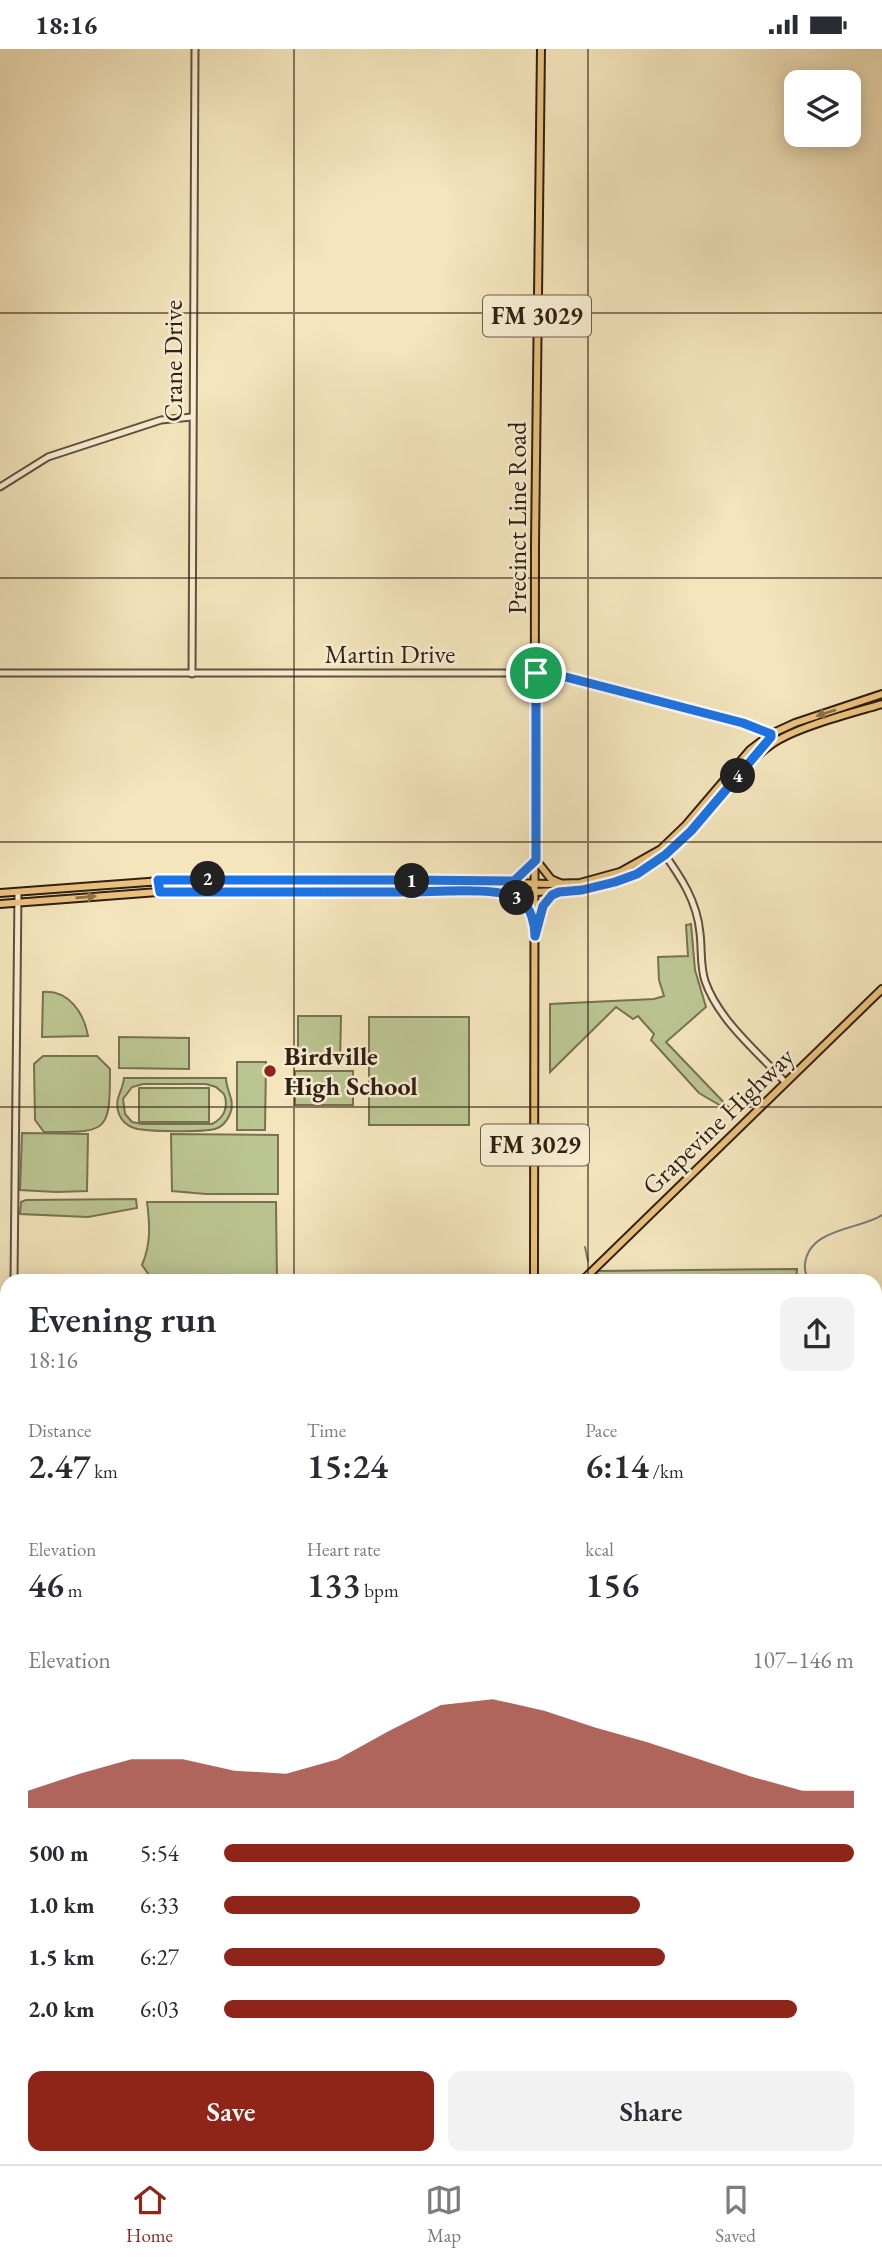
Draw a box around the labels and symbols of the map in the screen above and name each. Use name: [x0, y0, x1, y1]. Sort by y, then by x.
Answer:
road number: FM 3029: [483, 295, 591, 337]
street label: Crane Drive: [156, 300, 190, 422]
street label: Precinct Line Road: [500, 421, 534, 614]
street label: Martin Drive: [325, 637, 455, 671]
pin: [506, 643, 566, 703]
one-way arrow: [815, 708, 836, 718]
pin: 4: [720, 759, 756, 793]
pin: 2: [190, 861, 226, 897]
pin: 1: [394, 863, 430, 899]
pin: 3: [500, 881, 534, 915]
one-way arrow: [76, 891, 98, 902]
place label: Birdville High School: [284, 1039, 418, 1103]
street label: Grapevine Highway: [635, 1039, 802, 1202]
marker: Birdville High School: [262, 1063, 278, 1079]
road number: FM 3029: [481, 1125, 589, 1165]

